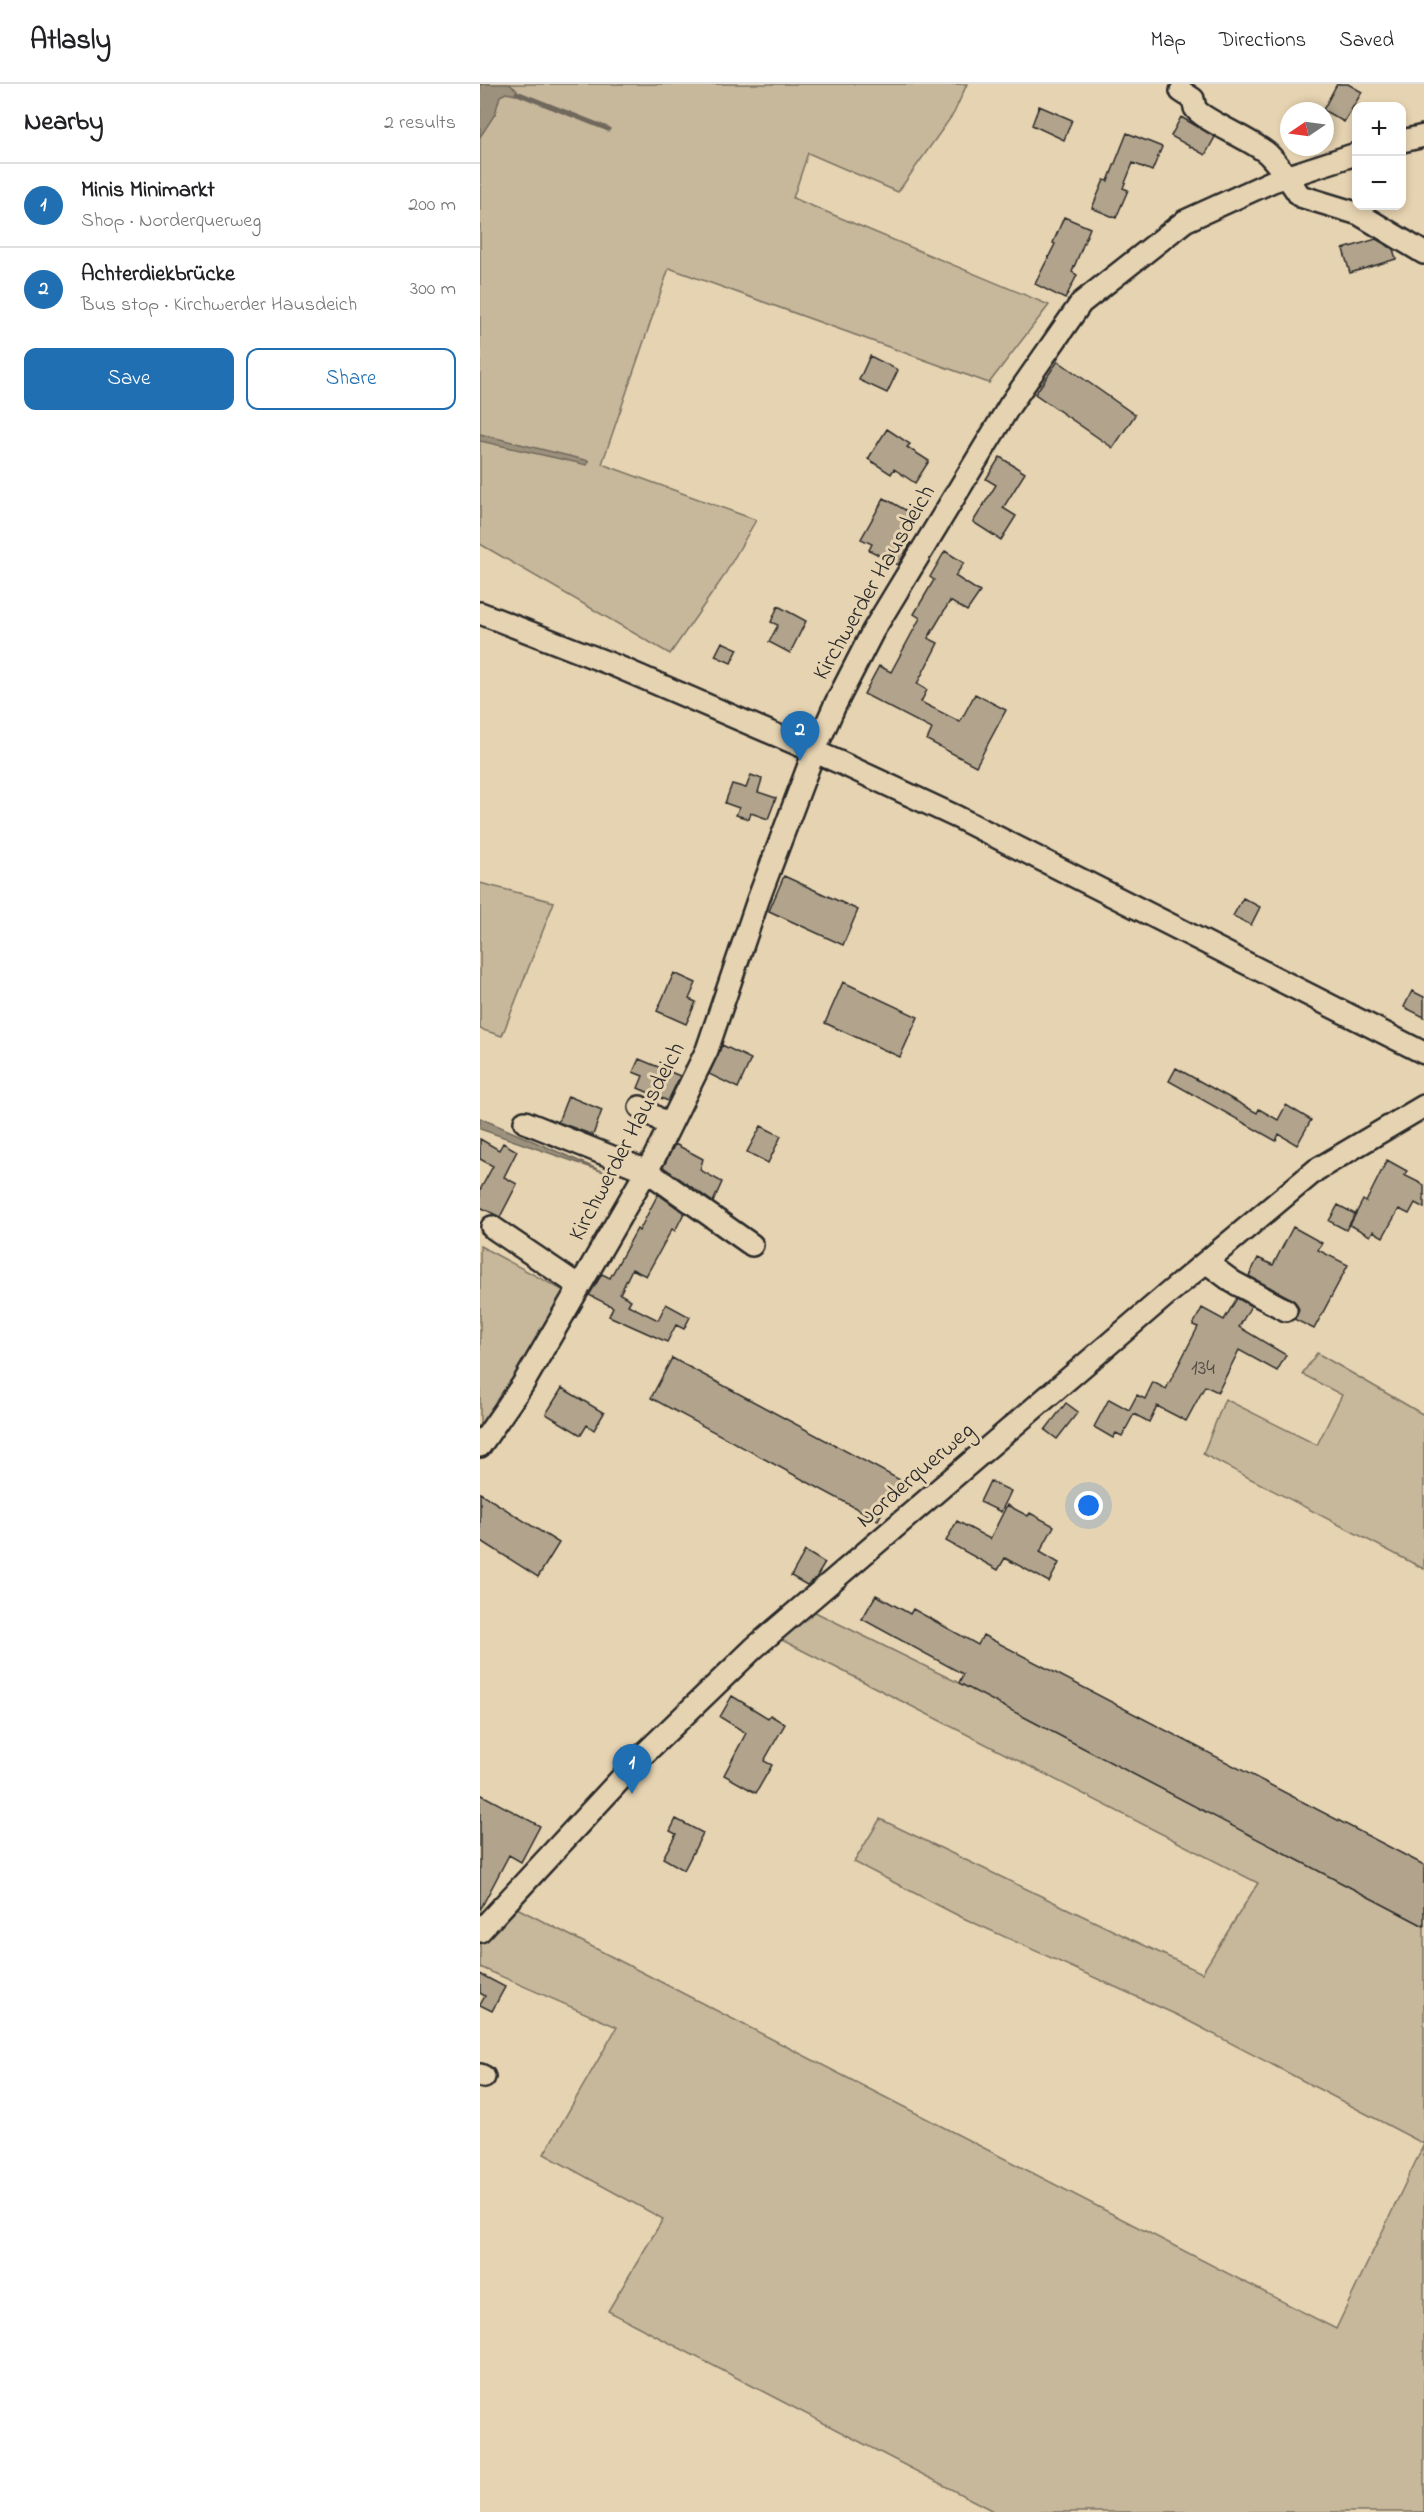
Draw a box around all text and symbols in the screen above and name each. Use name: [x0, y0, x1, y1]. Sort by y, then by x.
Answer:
text: Atlasly: [30, 21, 111, 62]
text: Map: [1150, 26, 1186, 56]
text: Directions: [1219, 26, 1306, 56]
text: Saved: [1339, 26, 1394, 56]
north arrow: [1280, 102, 1334, 156]
map controls: [1352, 102, 1406, 210]
button: +: [1352, 102, 1406, 156]
text: Nearby: [24, 104, 103, 142]
text: 2 results: [384, 109, 456, 138]
button: −: [1352, 156, 1406, 210]
text: Minis Minimarkt: [81, 175, 215, 207]
text: 1: [40, 191, 47, 220]
text: 200 m: [408, 191, 456, 220]
text: Shop · Norderquerweg: [81, 207, 261, 236]
text: Achterdiekbrücke: [81, 259, 235, 291]
text: 2: [39, 275, 48, 304]
text: 300 m: [410, 275, 456, 304]
text: Bus stop · Kirchwerder Hausdeich: [81, 291, 357, 320]
button: Save: [24, 348, 234, 410]
button: Share: [246, 348, 456, 410]
street label: Kirchwerder Hausdeich: [805, 479, 945, 687]
pin: 2: [780, 712, 820, 761]
street label: Kirchwerder Hausdeich: [561, 1036, 695, 1248]
house number: 134: [1191, 1354, 1215, 1384]
street label: Norderquerweg: [849, 1415, 983, 1537]
your location: [1074, 1491, 1103, 1520]
pin: 1: [612, 1744, 652, 1794]

